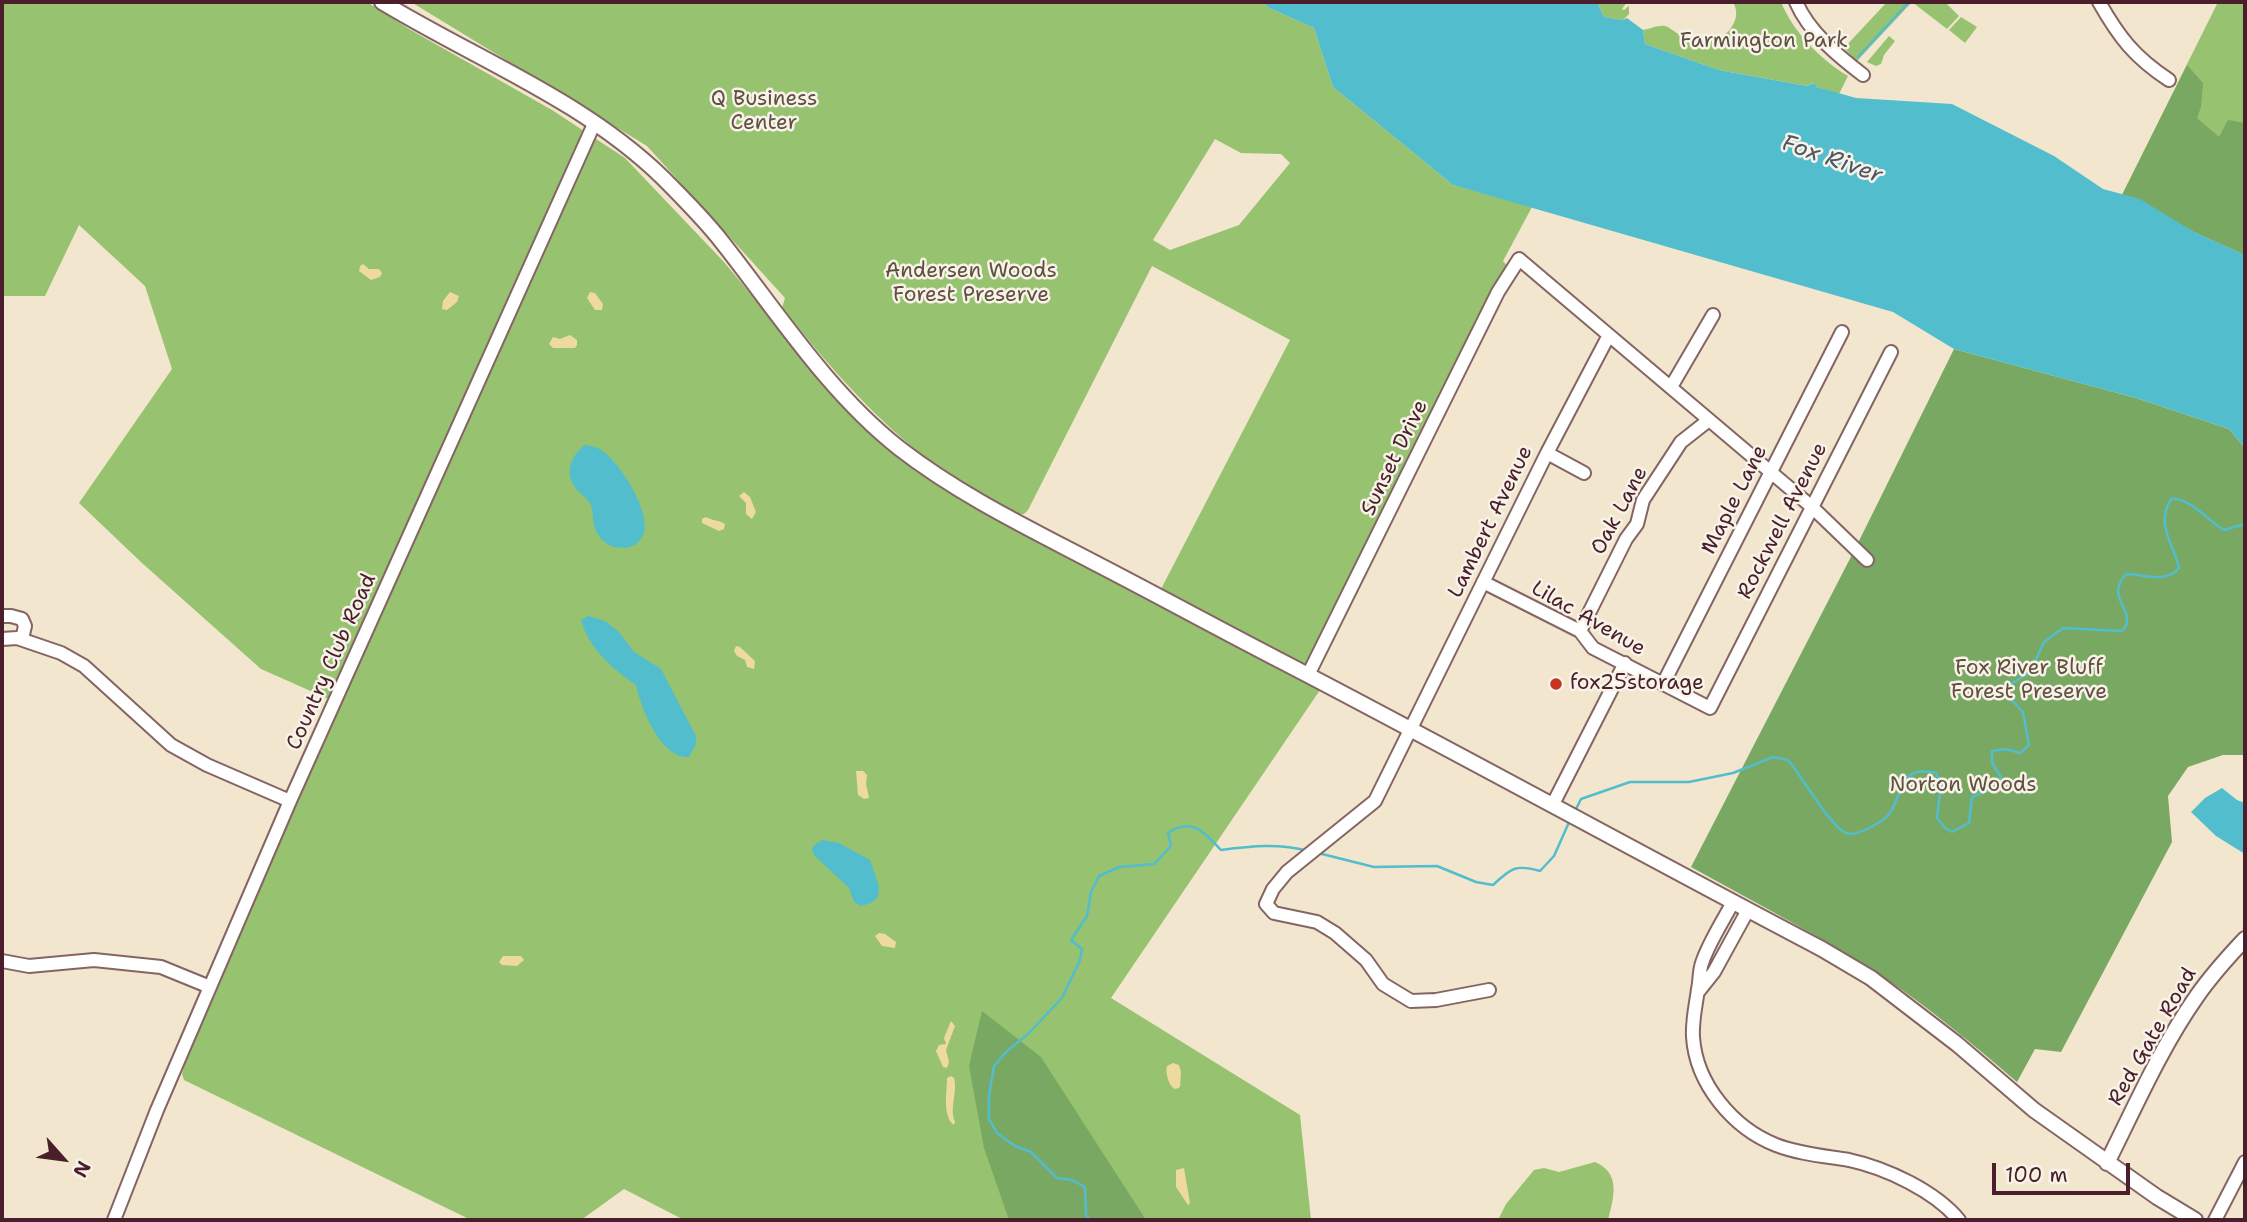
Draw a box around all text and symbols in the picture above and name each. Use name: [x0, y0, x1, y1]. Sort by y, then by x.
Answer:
park label: Farmington Park: [1680, 29, 1848, 55]
park label: Q Business Center: [711, 87, 817, 137]
water label: Fox River: [1778, 130, 1886, 190]
park label: Andersen Woods Forest Preserve: [885, 259, 1057, 309]
street label: Sunset Drive: [1356, 396, 1434, 520]
street label: Rockwell Avenue: [1733, 439, 1833, 603]
street label: Maple Lane: [1697, 441, 1773, 559]
street label: Lambert Avenue: [1443, 442, 1539, 602]
street label: Oak Lane: [1586, 463, 1654, 559]
street label: Country Club Road: [282, 570, 382, 754]
street label: Lilac Avenue: [1526, 576, 1650, 662]
park label: Fox River Bluff Forest Preserve: [1951, 656, 2107, 706]
place label: fox25storage: [1570, 671, 1704, 697]
marker: fox25storage: [1548, 676, 1564, 692]
park label: Norton Woods: [1889, 773, 2037, 799]
street label: Red Gate Road: [2103, 964, 2203, 1110]
north arrow: [28, 1124, 98, 1194]
scale bar: [1995, 1148, 2133, 1192]
text: N: [67, 1157, 97, 1182]
text: 100 m: [2005, 1161, 2068, 1189]

